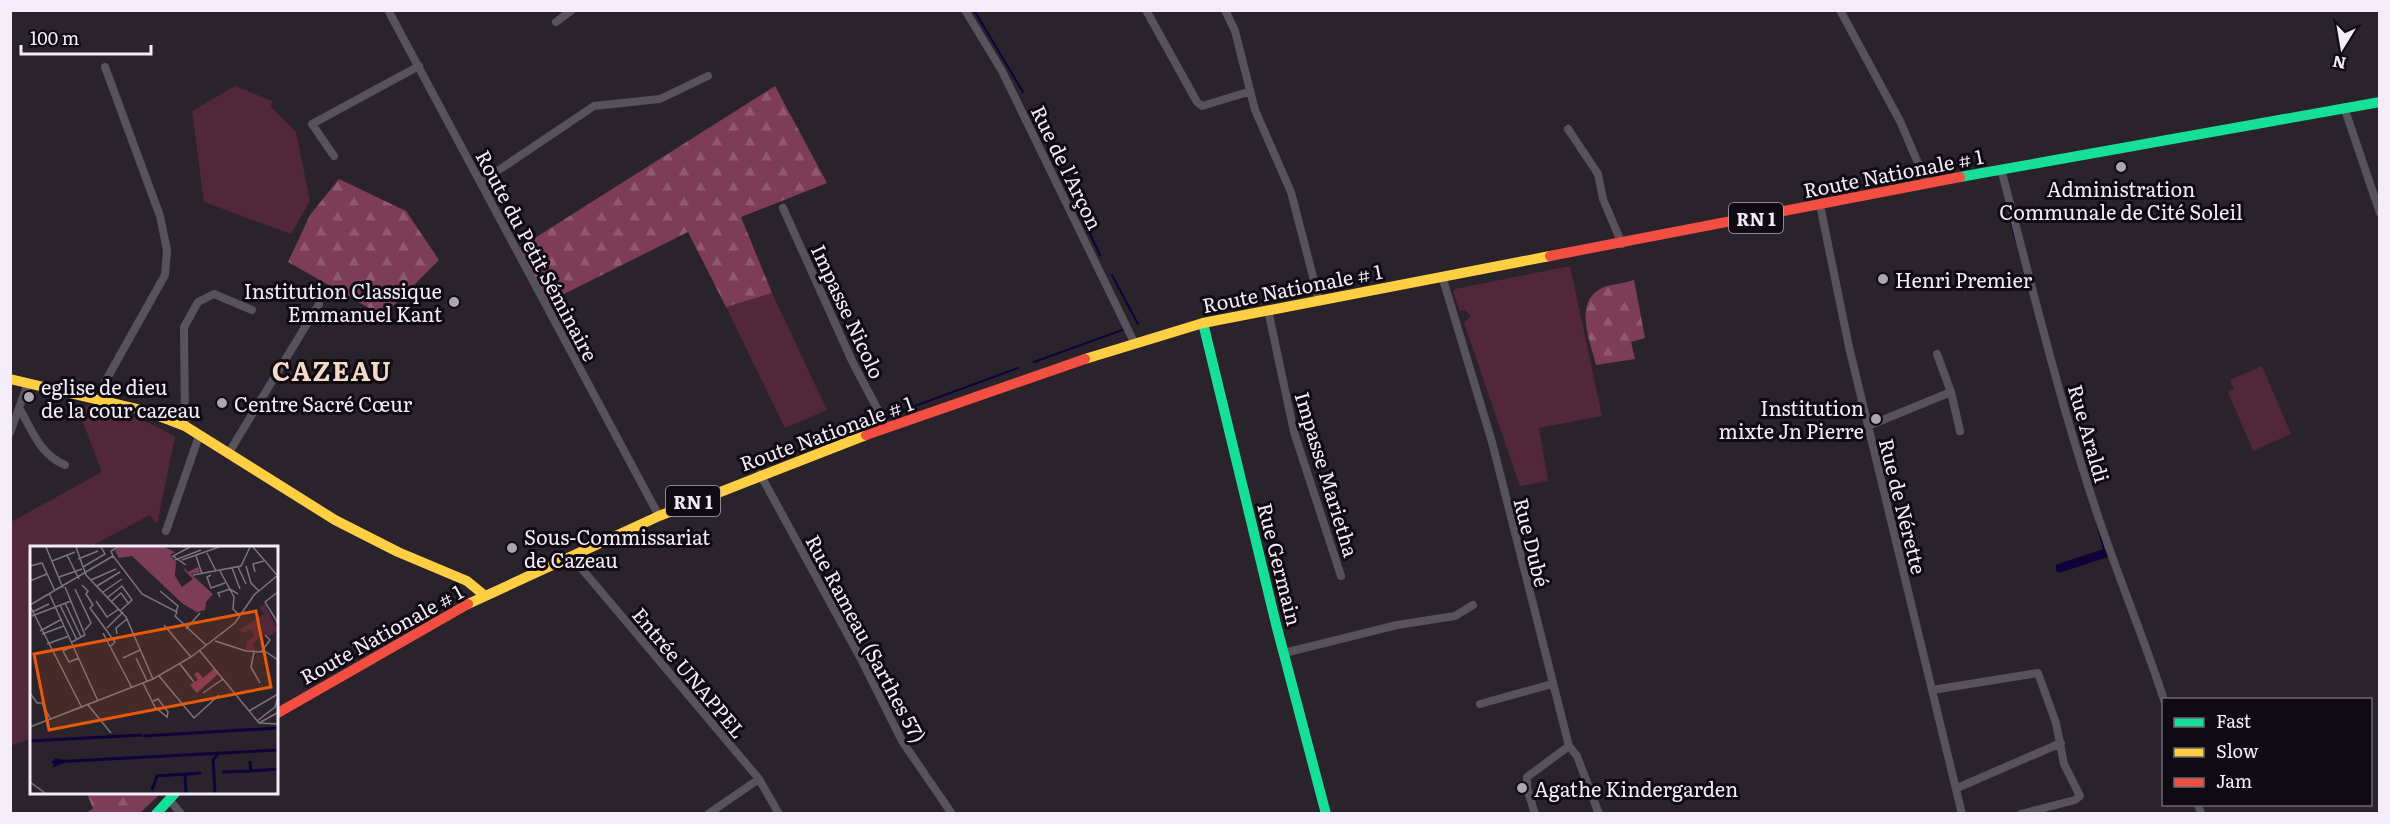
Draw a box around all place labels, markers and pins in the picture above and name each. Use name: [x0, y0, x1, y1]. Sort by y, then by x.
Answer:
marker: Administration Communale de Cité Soleil: [2114, 160, 2128, 174]
place label: Administration Communale de Cité Soleil: [1999, 173, 2243, 226]
place label: Henri Premier: [1895, 264, 2033, 294]
marker: Henri Premier: [1876, 272, 1890, 286]
place label: Institution Classique Emmanuel Kant: [244, 275, 442, 328]
marker: Institution Classique Emmanuel Kant: [447, 295, 461, 309]
place label: eglise de dieu de la cour cazeau: [41, 371, 201, 424]
place label: Centre Sacré Cœur: [234, 388, 413, 418]
marker: eglise de dieu de la cour cazeau: [22, 390, 36, 404]
place label: Institution mixte Jn Pierre: [1719, 392, 1864, 445]
marker: Centre Sacré Cœur: [215, 396, 229, 410]
marker: Institution mixte Jn Pierre: [1869, 412, 1883, 426]
place label: Sous-Commissariat de Cazeau: [524, 521, 710, 574]
marker: Sous-Commissariat de Cazeau: [505, 541, 519, 555]
place label: Agathe Kindergarden: [1534, 773, 1738, 803]
marker: Agathe Kindergarden: [1515, 781, 1529, 795]

